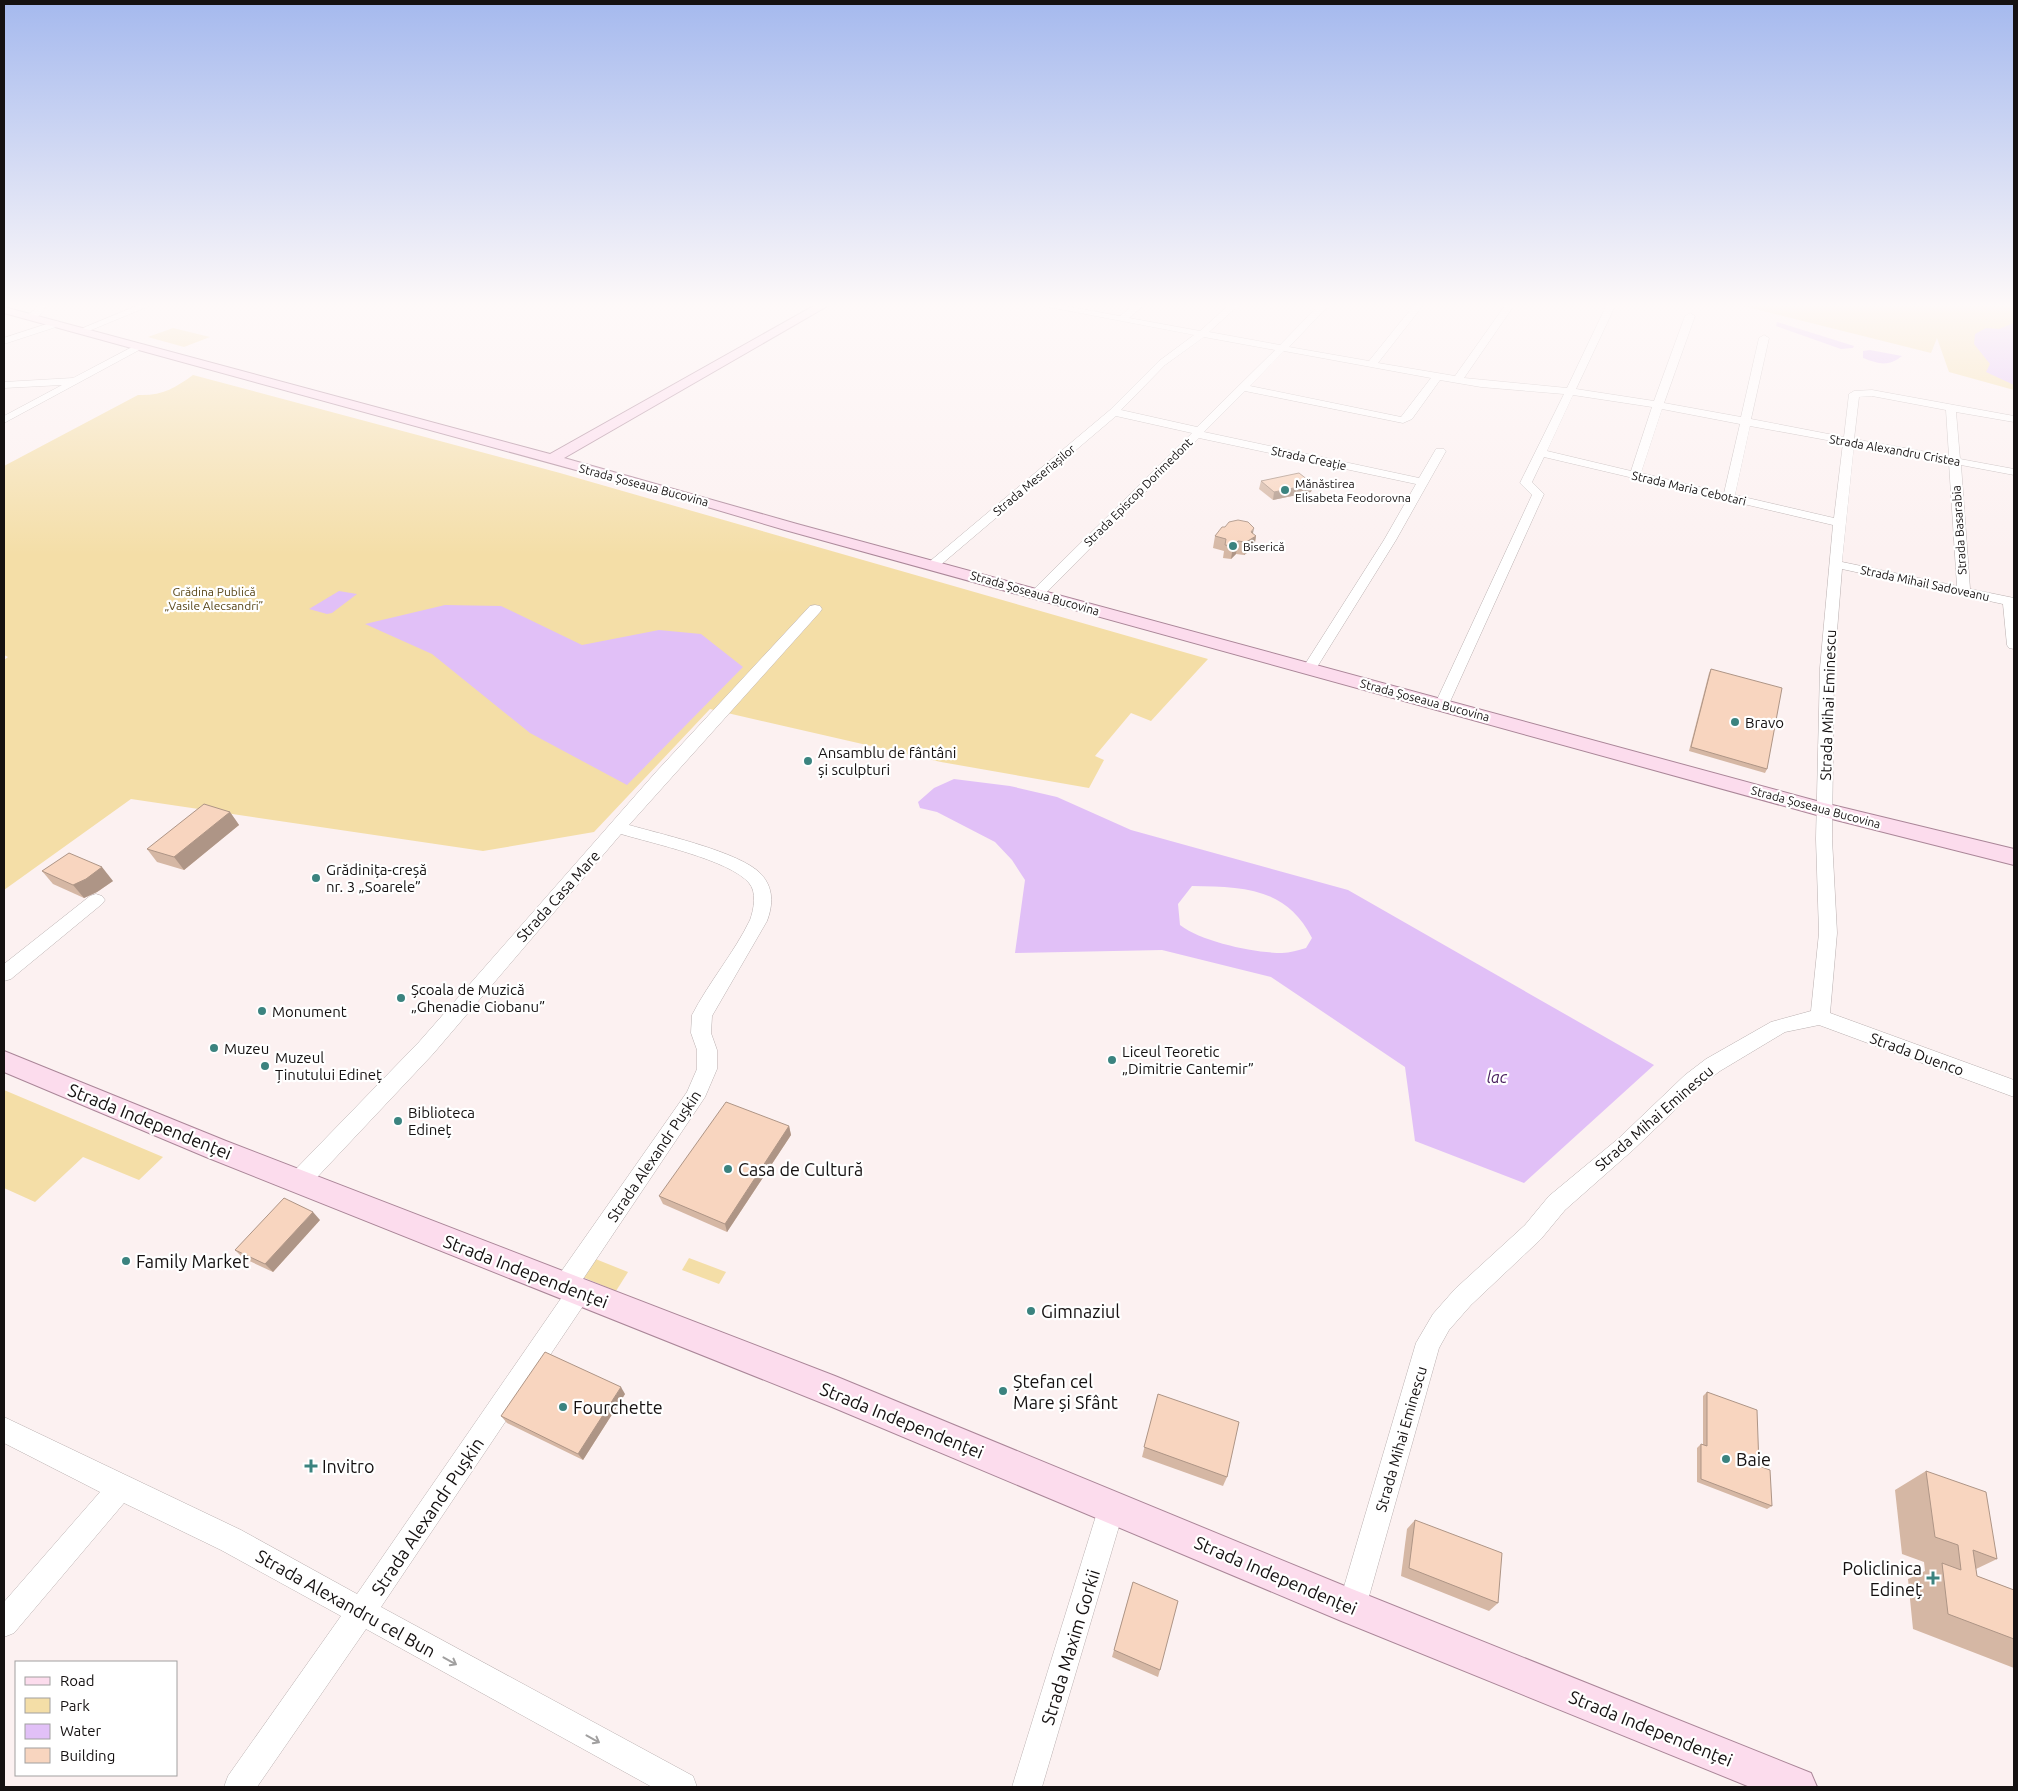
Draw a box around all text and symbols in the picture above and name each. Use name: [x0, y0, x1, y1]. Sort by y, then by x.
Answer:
street label: Strada Alexandru Cristea: [1828, 432, 1962, 468]
street label: Strada Episcop Dorimedont: [1081, 435, 1195, 549]
street label: Strada Meseriașilor: [990, 442, 1078, 518]
street label: Strada Creație: [1270, 444, 1348, 472]
street label: Strada Șoseaua Bucovina: [578, 461, 710, 509]
street label: Strada Maria Cebotari: [1631, 469, 1748, 508]
place label: Mănăstirea Elisabeta Feodorovna: [1295, 477, 1411, 504]
marker: Mănăstirea Elisabeta Feodorovna: [1279, 484, 1291, 496]
street label: Strada Basarabia: [1949, 485, 1969, 575]
marker: Biserică: [1227, 540, 1239, 552]
place label: Biserică: [1243, 540, 1285, 553]
street label: Strada Mihail Sadoveanu: [1859, 563, 1991, 603]
street label: Strada Șoseaua Bucovina: [969, 568, 1101, 618]
park label: Grădina Publică „Vasile Alecsandri”: [165, 585, 263, 612]
street label: Strada Mihai Eminescu: [1817, 629, 1839, 781]
street label: Strada Șoseaua Bucovina: [1359, 676, 1491, 724]
place label: Bravo: [1745, 714, 1784, 731]
marker: Bravo: [1729, 716, 1741, 728]
place label: Ansamblu de fântâni și sculpturi: [818, 744, 956, 778]
marker: Ansamblu de fântâni și sculpturi: [802, 755, 814, 767]
street label: Strada Șoseaua Bucovina: [1750, 783, 1882, 831]
street label: Strada Casa Mare: [513, 847, 603, 945]
place label: Grădinița-creșă nr. 3 „Soarele”: [326, 861, 427, 895]
marker: Grădinița-creșă nr. 3 „Soarele”: [310, 872, 322, 884]
place label: Școala de Muzică „Ghenadie Ciobanu”: [411, 981, 545, 1015]
marker: Școala de Muzică „Ghenadie Ciobanu”: [395, 992, 407, 1004]
place label: Monument: [272, 1003, 347, 1020]
marker: Monument: [256, 1005, 268, 1017]
street label: Strada Duenco: [1868, 1029, 1966, 1079]
place label: Muzeu: [224, 1040, 269, 1057]
marker: Muzeu: [208, 1042, 220, 1054]
place label: Liceul Teoretic „Dimitrie Cantemir”: [1122, 1043, 1254, 1077]
place label: Muzeul Ținutului Edineț: [275, 1049, 382, 1083]
marker: Liceul Teoretic „Dimitrie Cantemir”: [1106, 1054, 1118, 1066]
marker: Muzeul Ținutului Edineț: [259, 1060, 271, 1072]
street label: Strada Mihai Eminescu: [1591, 1062, 1717, 1174]
water label: lac: [1487, 1068, 1508, 1086]
street label: Strada Independenței: [65, 1079, 235, 1163]
street label: Strada Alexandr Pușkin: [604, 1087, 704, 1225]
place label: Biblioteca Edineț: [408, 1104, 475, 1138]
marker: Biblioteca Edineț: [392, 1115, 404, 1127]
place label: Casa de Cultură: [738, 1159, 863, 1179]
marker: Casa de Cultură: [722, 1163, 734, 1175]
street label: Strada Independenței: [441, 1230, 611, 1312]
place label: Family Market: [136, 1251, 249, 1271]
marker: Family Market: [120, 1255, 132, 1267]
place label: Gimnaziul: [1041, 1301, 1120, 1321]
marker: Gimnaziul: [1025, 1305, 1037, 1317]
street label: Strada Mihai Eminescu: [1372, 1364, 1430, 1514]
place label: Ștefan cel Mare și Sfânt: [1013, 1371, 1118, 1412]
street label: Strada Independenței: [817, 1378, 987, 1462]
marker: Ștefan cel Mare și Sfânt: [997, 1385, 1009, 1397]
place label: Fourchette: [573, 1397, 663, 1417]
marker: Fourchette: [557, 1401, 569, 1413]
street label: Strada Alexandr Pușkin: [367, 1434, 487, 1598]
place label: Baie: [1736, 1449, 1771, 1469]
marker: Baie: [1720, 1453, 1732, 1465]
place label: Invitro: [322, 1456, 374, 1476]
marker: Invitro: [304, 1459, 318, 1473]
street label: Strada Independenței: [1192, 1532, 1360, 1618]
street label: Strada Alexandru cel Bun: [253, 1545, 439, 1661]
place label: Policlinica Edineț: [1842, 1558, 1922, 1599]
street label: Strada Maxim Gorkii: [1037, 1567, 1103, 1727]
marker: Policlinica Edineț: [1926, 1571, 1940, 1585]
one-way arrow: [442, 1656, 457, 1666]
legend: [15, 1661, 178, 1776]
text: Road: [60, 1672, 95, 1689]
street label: Strada Independenței: [1566, 1686, 1736, 1770]
text: Park: [60, 1697, 90, 1714]
text: Water: [60, 1722, 101, 1739]
one-way arrow: [585, 1734, 599, 1744]
text: Building: [60, 1747, 115, 1764]

